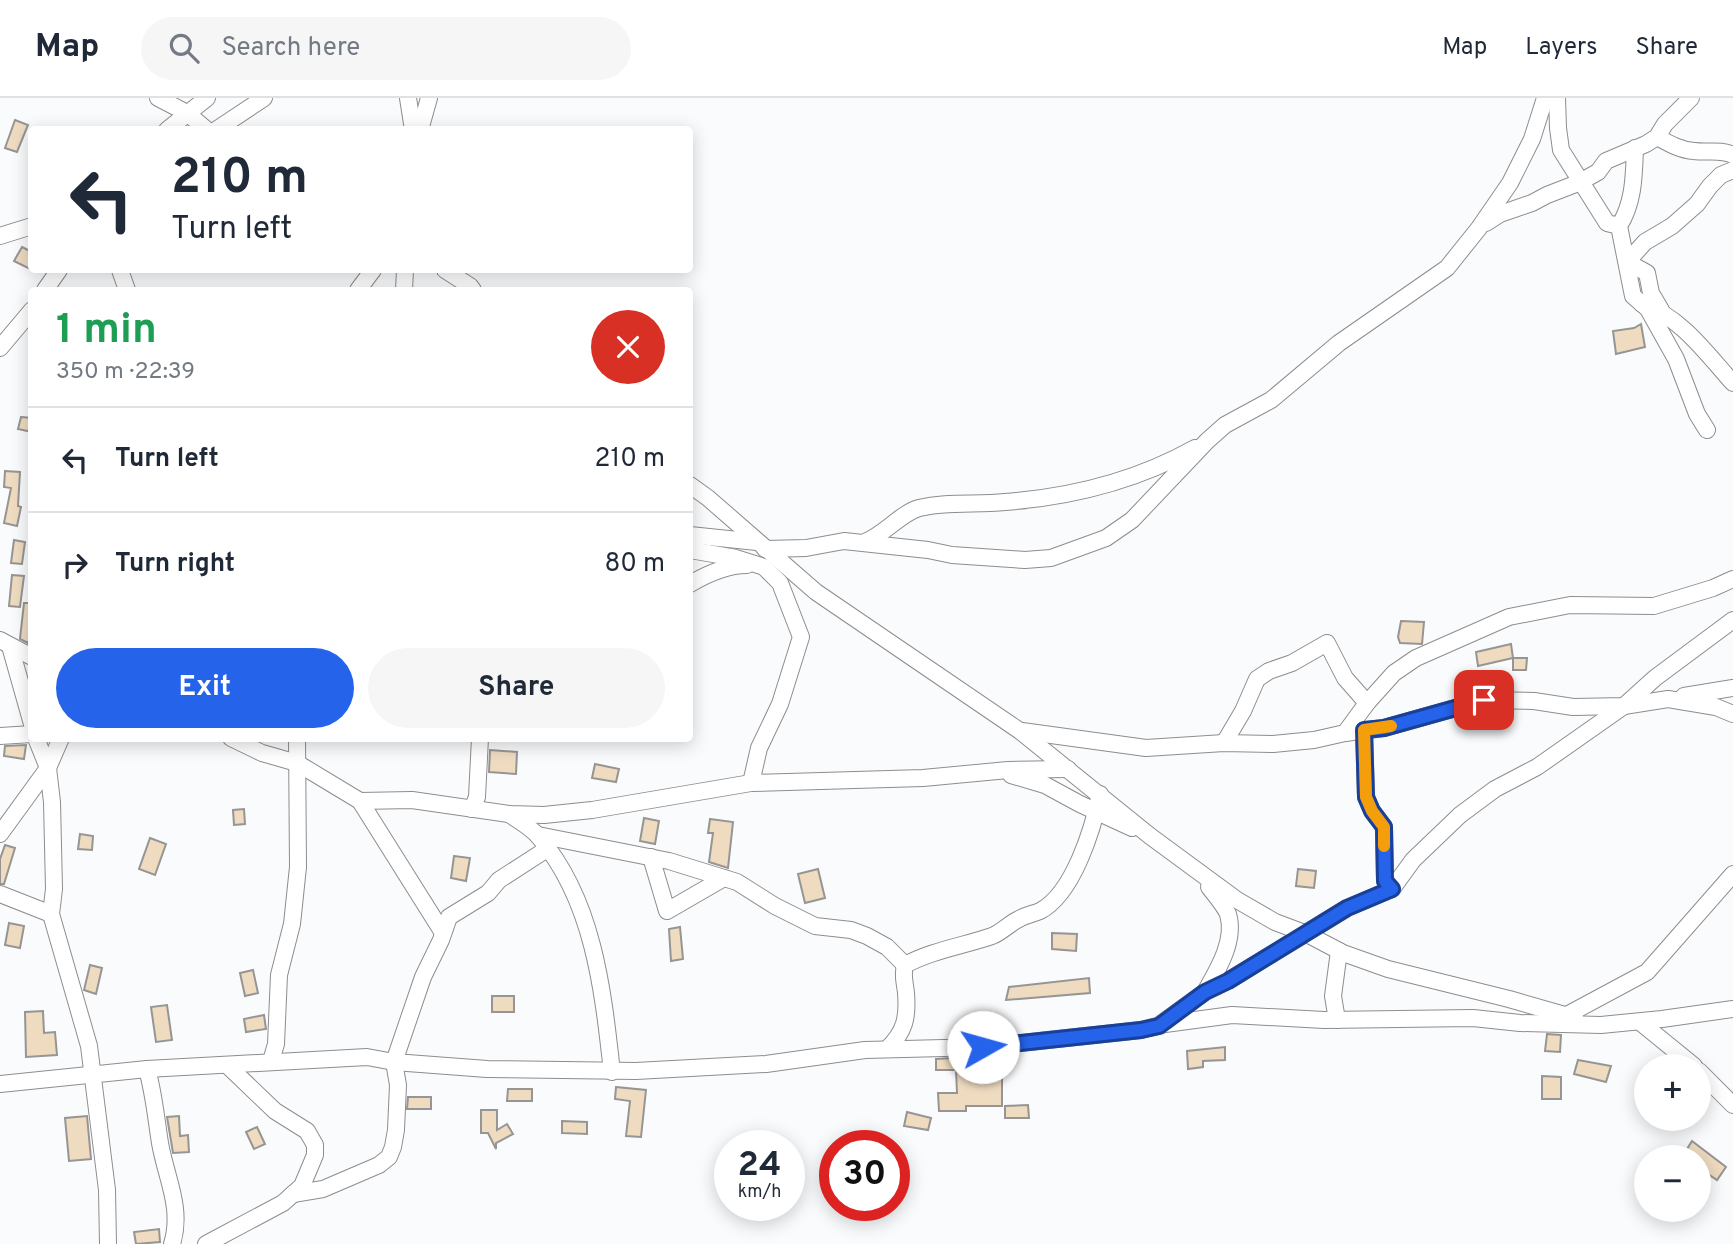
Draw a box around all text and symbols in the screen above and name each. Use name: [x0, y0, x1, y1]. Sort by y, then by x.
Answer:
search box: [141, 17, 631, 80]
text: Map: [35, 27, 99, 69]
icon: search: [165, 29, 203, 67]
text: Search here: [221, 32, 360, 65]
text: Map: [1442, 33, 1487, 63]
text: Layers: [1525, 33, 1597, 63]
text: Share: [1635, 33, 1698, 63]
text: 210 m: [171, 149, 308, 211]
icon: left: [56, 154, 147, 245]
text: Turn left: [171, 210, 292, 250]
text: 1 min: [56, 305, 157, 358]
button: close: [591, 310, 665, 384]
text: 350 m · 22:39: [56, 358, 195, 387]
icon: left: [56, 441, 94, 479]
text: Turn left: [115, 443, 219, 476]
text: 210 m: [595, 443, 665, 476]
icon: right: [56, 546, 94, 584]
text: Turn right: [115, 548, 235, 581]
text: 80 m: [605, 548, 665, 581]
button: Exit: [56, 648, 354, 728]
button: Share: [368, 648, 665, 728]
pin: [1454, 670, 1514, 730]
icon: arrive: [1465, 681, 1503, 719]
position arrow: [946, 1010, 1020, 1084]
map controls: [1634, 1054, 1711, 1222]
button: +: [1634, 1054, 1711, 1131]
speed limit sign: 30: [819, 1130, 910, 1221]
text: 24: [738, 1144, 781, 1188]
button: −: [1634, 1145, 1711, 1222]
text: km/h: [738, 1181, 781, 1204]

